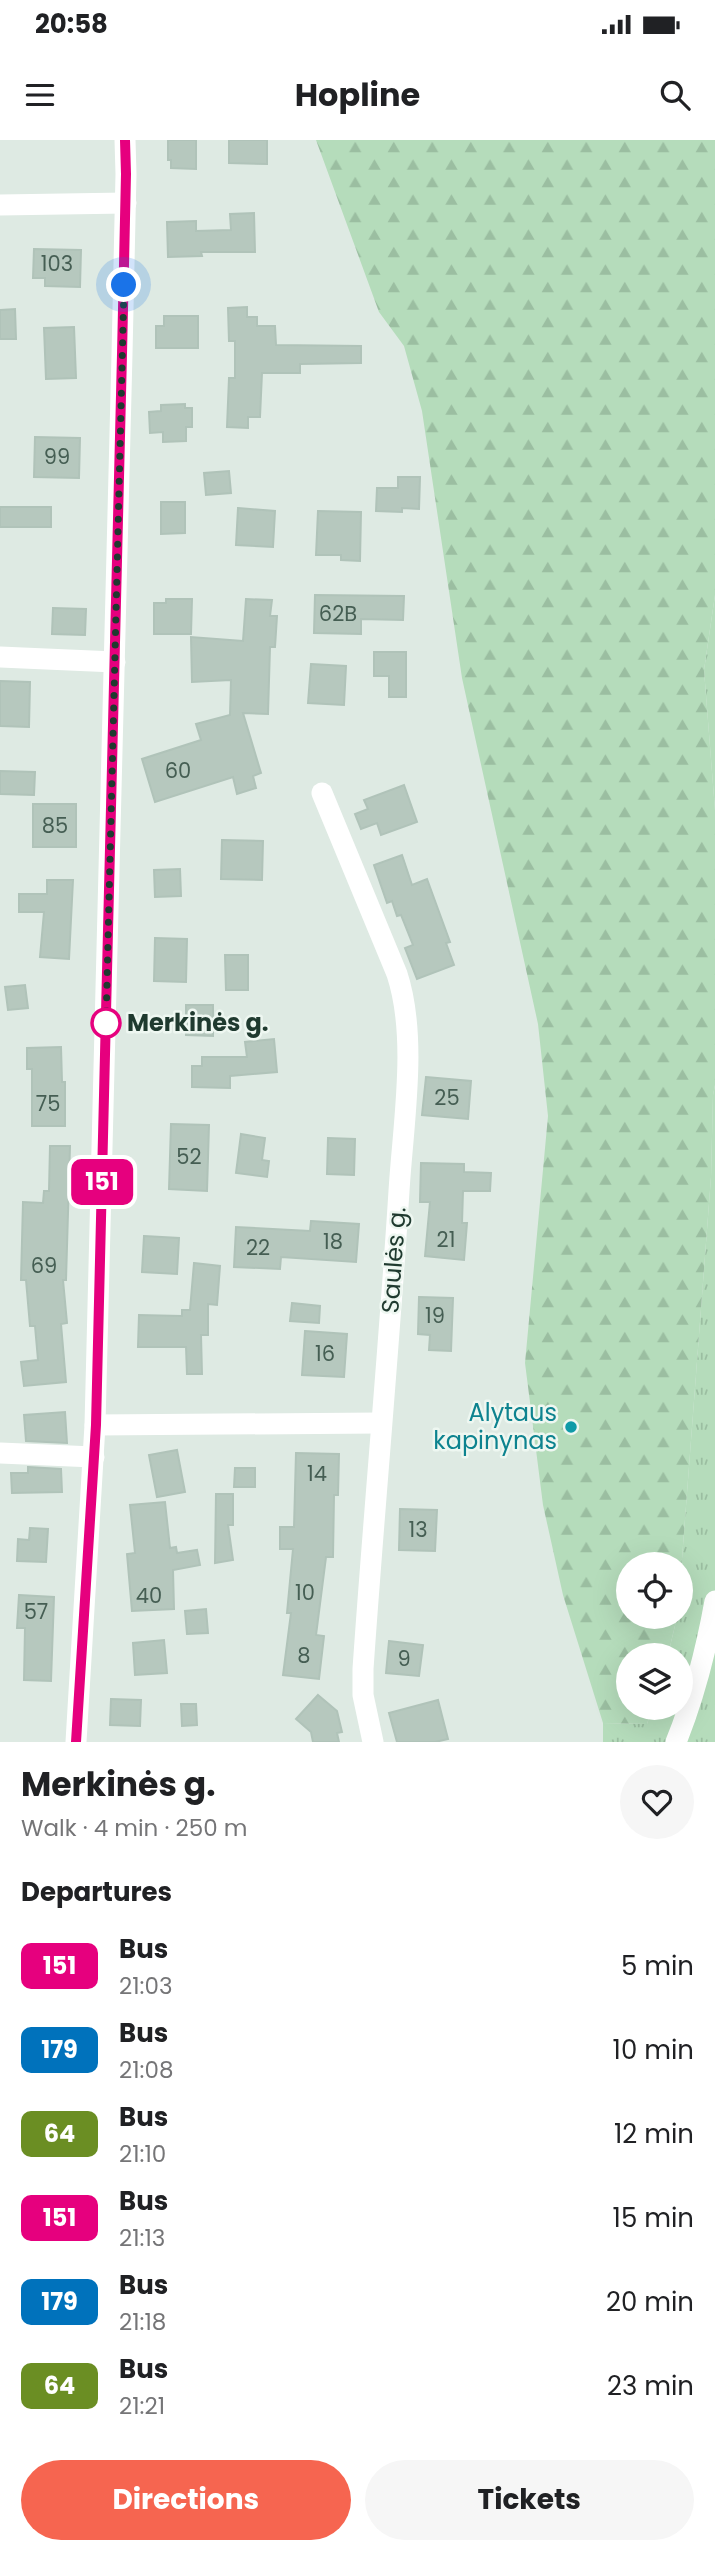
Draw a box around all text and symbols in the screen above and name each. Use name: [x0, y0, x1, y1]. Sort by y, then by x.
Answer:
text: 20:58: [35, 6, 108, 42]
text: Hopline: [295, 72, 420, 117]
icon: menu: [21, 76, 59, 114]
icon: search: [656, 76, 694, 114]
house number: 103: [41, 249, 73, 278]
your location: [106, 267, 141, 302]
house number: 99: [44, 442, 70, 471]
house number: 62B: [319, 599, 357, 628]
house number: 60: [165, 756, 191, 785]
house number: 85: [42, 811, 68, 840]
place label: Merkinės g.: [127, 1006, 269, 1039]
marker: Merkinės g.: [91, 1008, 121, 1038]
house number: 25: [434, 1083, 460, 1112]
house number: 75: [36, 1089, 60, 1118]
house number: 52: [176, 1142, 202, 1171]
line badge: 151: [62, 1159, 142, 1205]
text: 151: [85, 1165, 119, 1198]
street label: Saulės g.: [373, 1206, 414, 1314]
house number: 21: [437, 1225, 455, 1254]
house number: 18: [323, 1227, 343, 1256]
house number: 22: [246, 1233, 270, 1262]
house number: 69: [31, 1251, 57, 1280]
house number: 19: [425, 1301, 445, 1330]
house number: 16: [315, 1339, 335, 1368]
place label: Alytaus kapinynas: [433, 1396, 557, 1457]
marker: Alytaus kapinynas: [563, 1419, 579, 1435]
house number: 14: [307, 1459, 327, 1488]
house number: 13: [408, 1515, 428, 1544]
map controls: [616, 1552, 693, 1720]
button: locate: [616, 1552, 693, 1629]
house number: 10: [295, 1578, 315, 1607]
house number: 40: [136, 1581, 162, 1610]
house number: 57: [24, 1597, 48, 1626]
house number: 8: [297, 1641, 311, 1670]
button: layers: [616, 1643, 693, 1720]
house number: 9: [397, 1644, 411, 1673]
text: Merkinės g.: [21, 1761, 216, 1808]
button: heart: [620, 1765, 694, 1839]
text: Walk · 4 min · 250 m: [21, 1812, 247, 1844]
text: Departures: [21, 1874, 172, 1910]
text: Bus: [119, 1931, 168, 1967]
text: 5 min: [621, 1948, 694, 1984]
text: 151: [43, 1949, 76, 1982]
text: 21:03: [119, 1970, 172, 2002]
text: Bus: [119, 2015, 168, 2051]
text: 10 min: [613, 2032, 694, 2068]
text: 179: [41, 2033, 78, 2066]
text: 21:08: [119, 2054, 173, 2086]
text: Bus: [119, 2099, 168, 2135]
text: 12 min: [614, 2116, 694, 2152]
text: 64: [44, 2117, 75, 2150]
text: 21:10: [119, 2138, 166, 2170]
text: Bus: [119, 2183, 168, 2219]
text: 15 min: [613, 2200, 694, 2236]
text: 151: [43, 2201, 76, 2234]
text: 21:13: [119, 2222, 165, 2254]
text: Bus: [119, 2267, 168, 2303]
text: 20 min: [606, 2284, 694, 2320]
text: 179: [41, 2285, 78, 2318]
text: 21:18: [119, 2306, 166, 2338]
text: Bus: [119, 2351, 168, 2387]
text: 23 min: [607, 2368, 694, 2404]
text: 64: [44, 2369, 75, 2402]
text: 21:21: [119, 2390, 165, 2422]
button: Directions: [21, 2460, 351, 2540]
button: Tickets: [365, 2460, 694, 2540]

